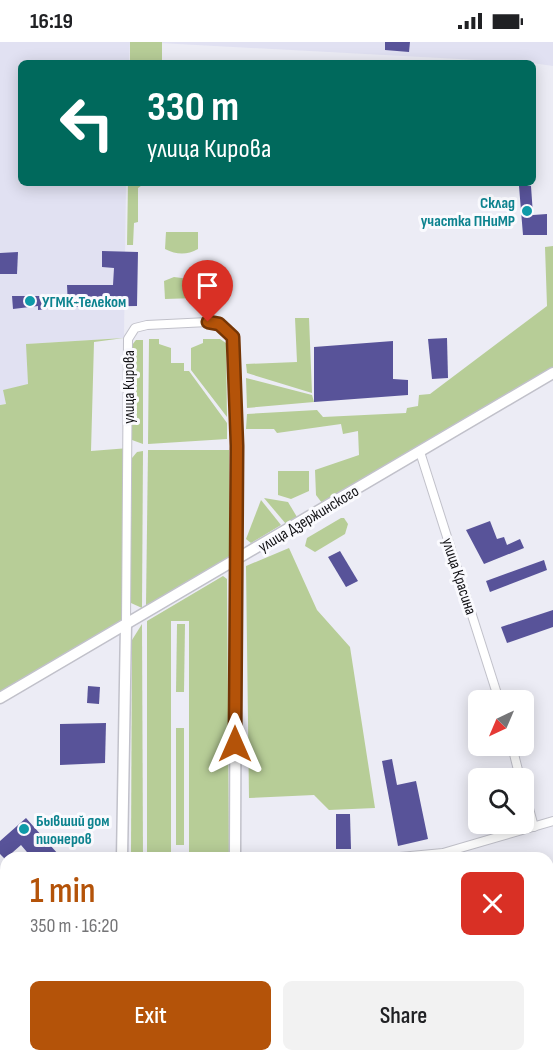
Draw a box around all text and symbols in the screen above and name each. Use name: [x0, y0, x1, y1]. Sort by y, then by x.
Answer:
text: 16:19: [30, 8, 73, 35]
text: 330 m: [147, 82, 239, 133]
icon: left: [48, 84, 126, 162]
text: улица Кирова: [147, 133, 271, 165]
place label: Склад участка ПНиМР: [421, 194, 515, 231]
marker: Склад участка ПНиМР: [520, 204, 534, 218]
pin: [182, 260, 233, 322]
icon: arrive: [191, 269, 224, 302]
place label: УГМК-Телеком: [42, 293, 126, 312]
marker: УГМК-Телеком: [23, 294, 37, 308]
street label: улица Кирова: [120, 350, 139, 424]
street label: улица Дзержинского: [255, 482, 362, 557]
street label: улица Красина: [437, 536, 480, 617]
north arrow: [468, 690, 534, 756]
map controls: [468, 690, 534, 834]
position arrow: [203, 712, 267, 776]
button: search: [468, 768, 534, 834]
place label: Бывший дом пионеров: [36, 812, 109, 849]
marker: Бывший дом пионеров: [17, 822, 31, 836]
text: 1 min: [30, 870, 95, 913]
button: close: [461, 872, 524, 935]
text: 350 m · 16:20: [30, 914, 118, 938]
button: Exit: [30, 981, 271, 1050]
button: Share: [283, 981, 524, 1050]

